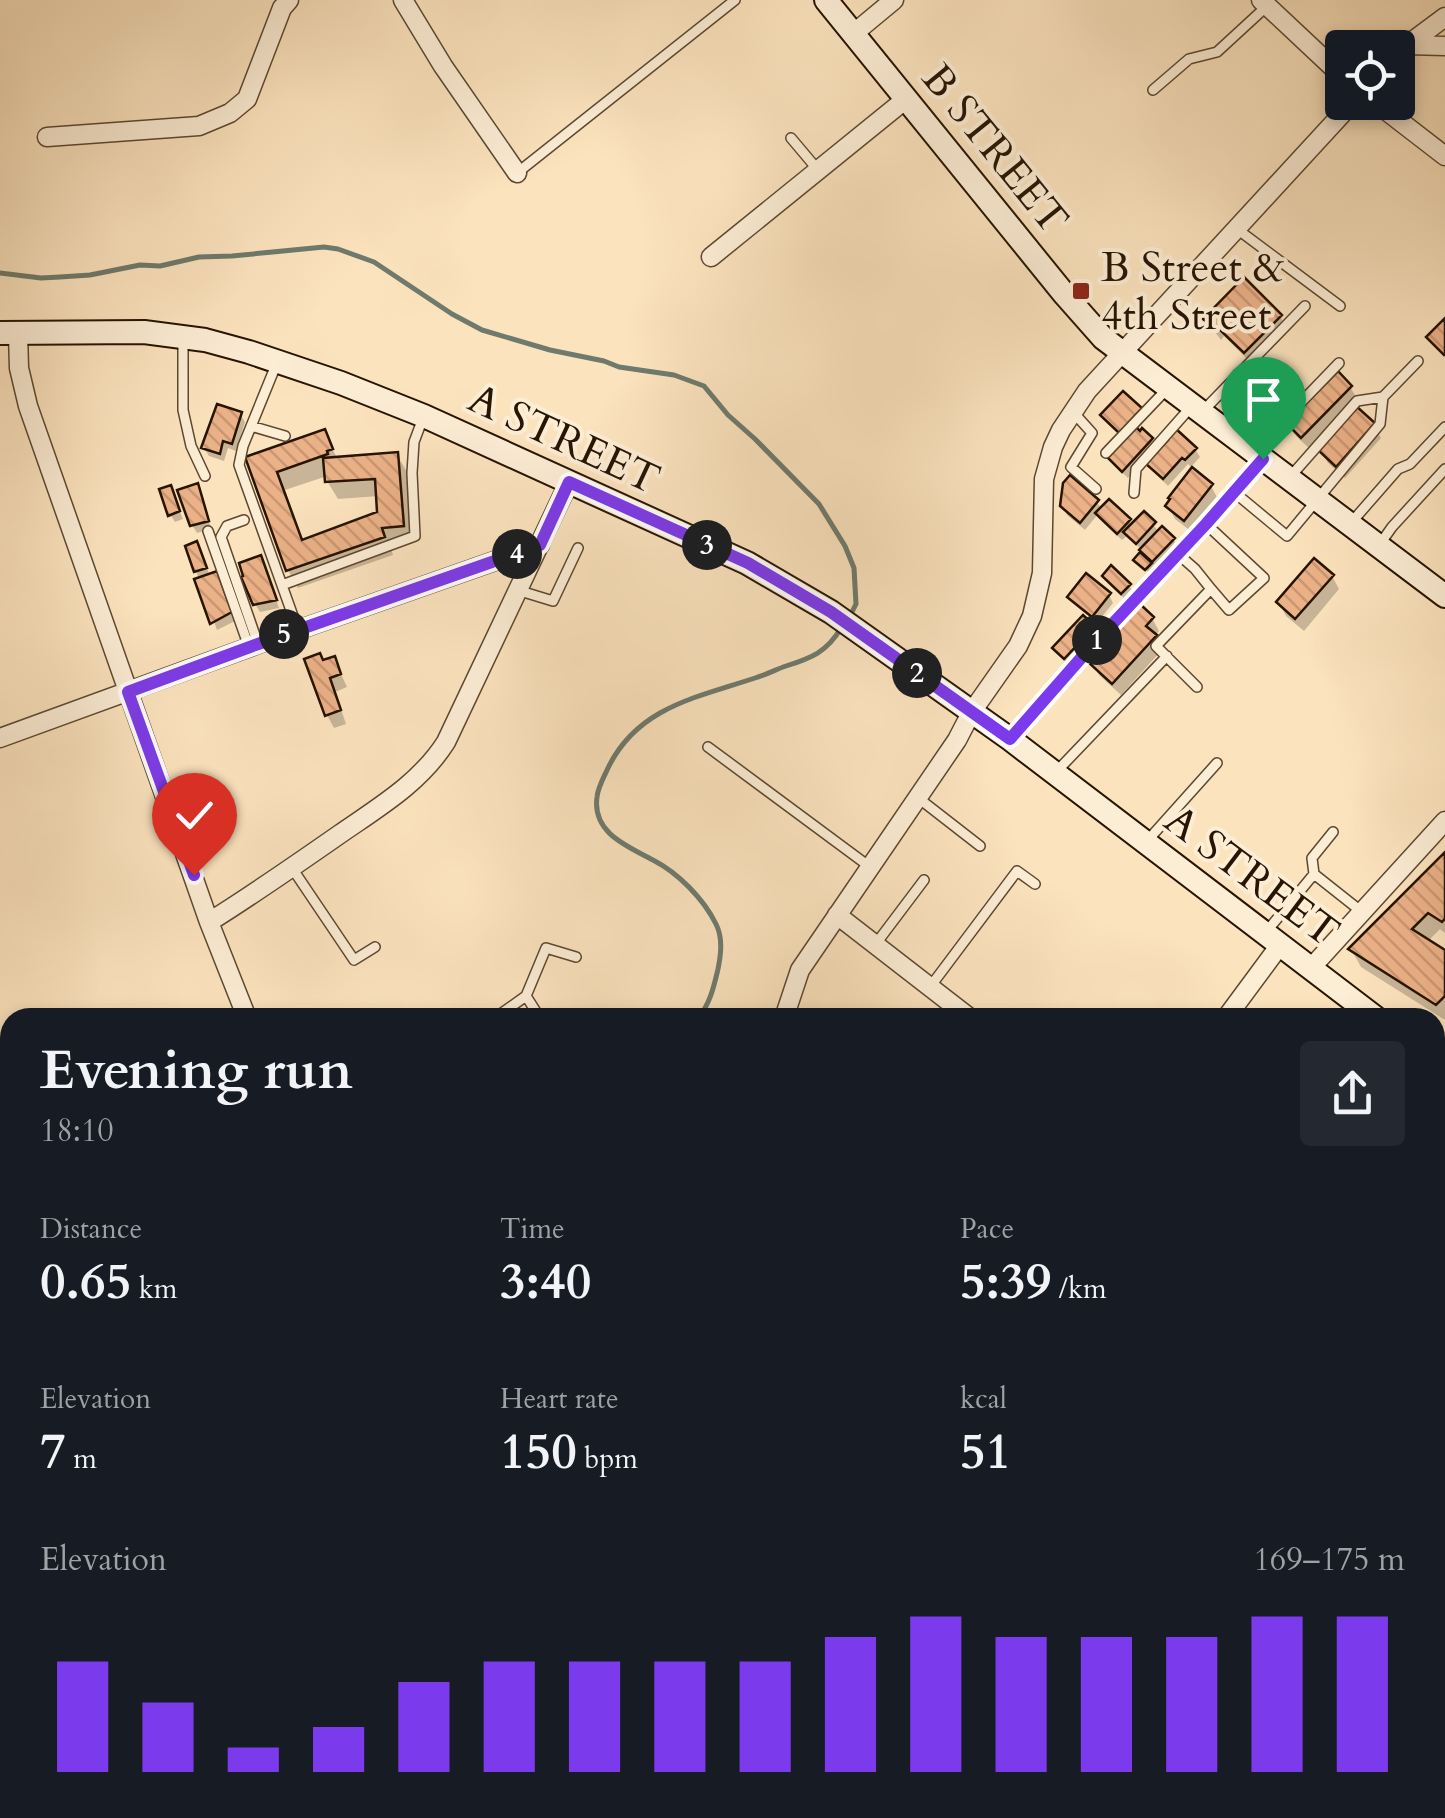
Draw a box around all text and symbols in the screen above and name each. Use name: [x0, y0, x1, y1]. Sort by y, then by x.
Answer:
map controls: [1325, 30, 1415, 120]
button: locate: [1325, 30, 1415, 120]
street label: B STREET: [909, 52, 1081, 246]
place label: B Street & 4th Street: [1101, 239, 1284, 344]
marker: B Street & 4th Street: [1070, 280, 1092, 302]
pin: [1221, 357, 1306, 460]
street label: A STREET: [459, 370, 669, 508]
icon: arrive: [1236, 372, 1291, 427]
pin: 3: [682, 520, 732, 570]
text: 3: [700, 526, 714, 564]
pin: 4: [492, 529, 542, 579]
text: 4: [510, 535, 524, 573]
pin: 5: [259, 609, 309, 659]
text: 5: [277, 615, 291, 653]
pin: 1: [1072, 615, 1122, 665]
text: 1: [1090, 621, 1104, 659]
pin: 2: [892, 648, 942, 698]
text: 2: [910, 654, 924, 692]
pin: [152, 773, 237, 876]
icon: check: [167, 788, 222, 843]
street label: A STREET: [1153, 792, 1351, 960]
text: Evening run: [40, 1034, 353, 1108]
button: share: [1300, 1041, 1405, 1146]
text: 18:10: [40, 1109, 114, 1153]
text: Distance: [40, 1210, 142, 1248]
text: Time: [500, 1210, 565, 1248]
text: Pace: [960, 1210, 1014, 1248]
text: 0.65: [40, 1248, 131, 1316]
text: 3:40: [500, 1248, 591, 1316]
text: 5:39: [960, 1248, 1051, 1316]
text: km: [131, 1270, 178, 1308]
text: /km: [1051, 1270, 1107, 1308]
text: Elevation: [40, 1380, 151, 1418]
text: Heart rate: [500, 1380, 619, 1418]
text: kcal: [960, 1380, 1007, 1418]
text: 7: [40, 1418, 66, 1486]
text: 150: [500, 1418, 577, 1486]
text: 51: [960, 1418, 1011, 1486]
text: m: [66, 1440, 97, 1478]
text: bpm: [577, 1440, 638, 1478]
text: Elevation: [40, 1538, 167, 1582]
text: 169–175 m: [1253, 1538, 1405, 1582]

